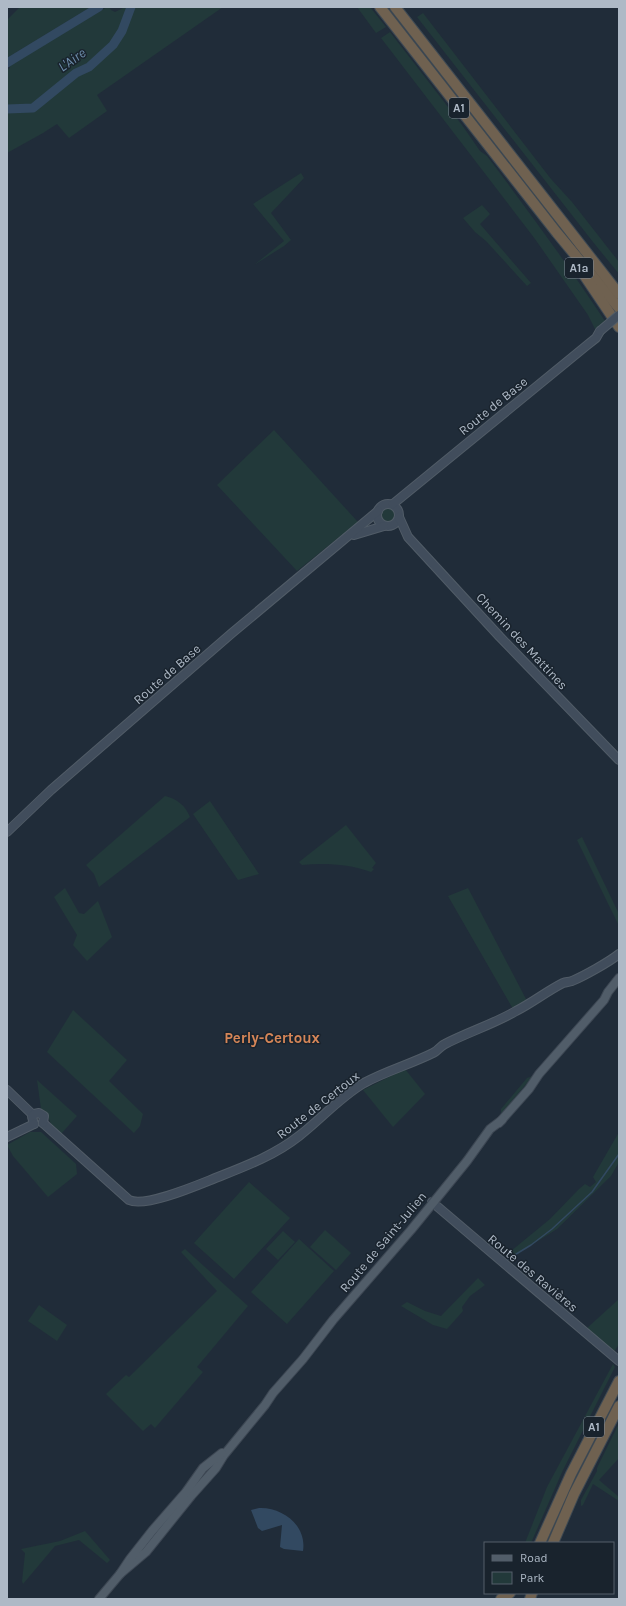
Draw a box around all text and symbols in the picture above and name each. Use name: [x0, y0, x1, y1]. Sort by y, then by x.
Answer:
water label: L'Aire: [55, 44, 90, 76]
road number: A1: [449, 98, 469, 118]
road number: A1a: [565, 258, 593, 278]
street label: Route de Base: [456, 374, 531, 438]
street label: Chemin des Mattines: [473, 589, 571, 693]
street label: Route de Base: [130, 641, 204, 707]
district label: Perly-Certoux: [224, 1029, 321, 1047]
street label: Route de Certoux: [274, 1068, 363, 1142]
street label: Route de Saint-Julien: [337, 1189, 429, 1295]
street label: Route des Ravières: [485, 1231, 581, 1315]
road number: A1: [584, 1417, 604, 1437]
legend: [484, 1542, 614, 1594]
text: Road: [520, 1551, 548, 1565]
text: Park: [520, 1571, 545, 1585]

